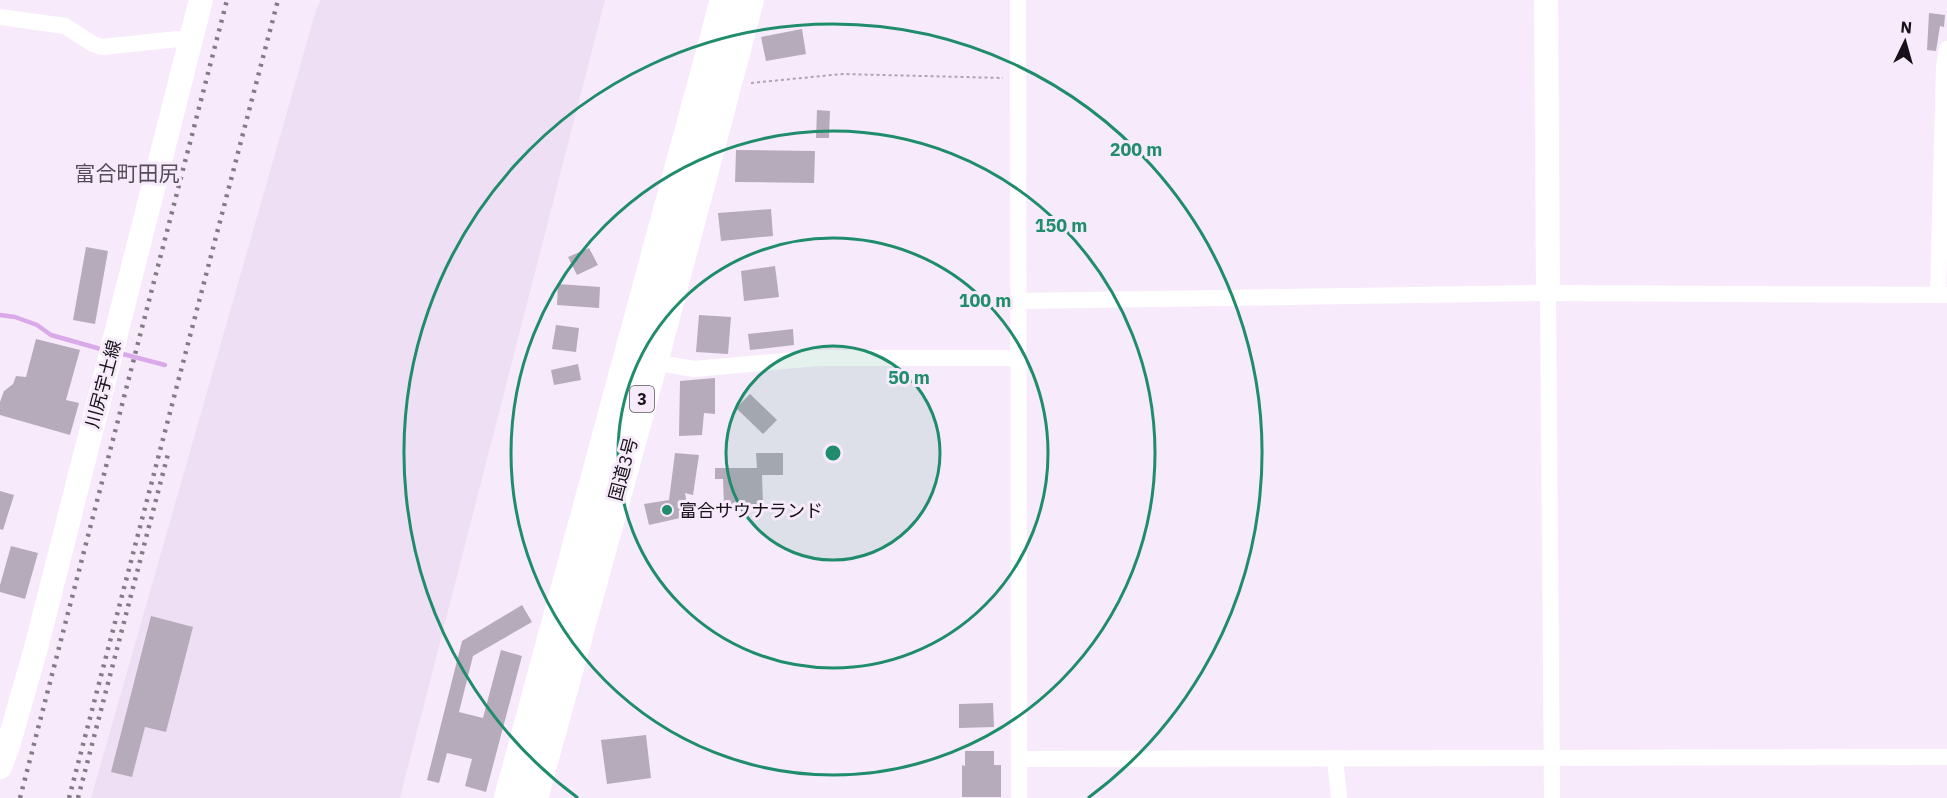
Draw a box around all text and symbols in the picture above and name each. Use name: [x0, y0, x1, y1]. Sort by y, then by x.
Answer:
north arrow: [1875, 12, 1935, 72]
text: N: [1900, 17, 1913, 38]
text: 200 m: [1110, 138, 1162, 161]
district label: 富合町田尻: [75, 159, 180, 187]
text: 150 m: [1035, 214, 1087, 237]
text: 100 m: [959, 289, 1011, 312]
street label: 川尻宇土線: [80, 338, 126, 430]
text: 50 m: [888, 366, 930, 389]
road number: 3: [630, 386, 654, 412]
street label: 国道3号: [604, 435, 642, 503]
centre of rings: [823, 443, 843, 463]
place label: 富合サウナランド: [679, 499, 823, 522]
marker: 富合サウナランド: [660, 503, 674, 517]

